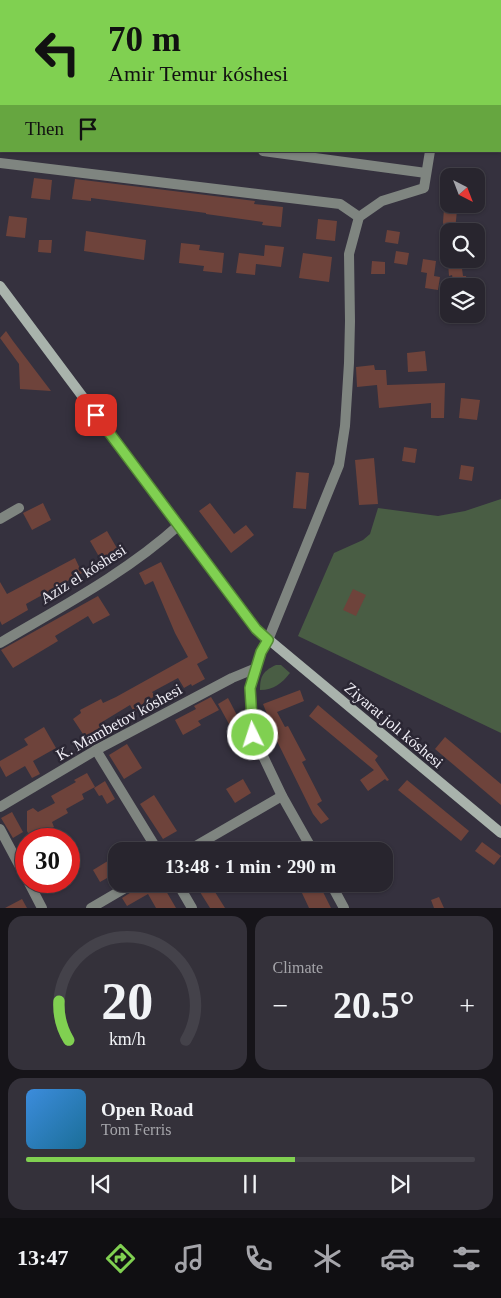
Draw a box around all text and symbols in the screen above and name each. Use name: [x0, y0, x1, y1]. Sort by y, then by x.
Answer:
icon: left: [25, 20, 90, 85]
text: 70 m: [108, 20, 181, 59]
text: Amir Temur kóshesi: [108, 61, 288, 86]
icon: arrive: [74, 115, 102, 143]
text: Then: [25, 118, 64, 139]
north arrow: [440, 168, 485, 212]
map controls: [440, 168, 485, 323]
button: search: [440, 223, 485, 268]
button: layers: [440, 278, 485, 323]
pin: [75, 394, 117, 436]
icon: arrive: [82, 401, 110, 429]
street label: Aziz el kóshesi: [37, 541, 129, 607]
street label: Ziyarat jolı kóshesi: [341, 679, 447, 772]
street label: K. Mambetov kóshesi: [53, 680, 185, 764]
position arrow: [226, 708, 278, 760]
speed limit sign: 30: [15, 828, 80, 893]
text: 13:48 · 1 min · 290 m: [165, 856, 336, 877]
text: Climate: [273, 959, 323, 976]
text: 20: [101, 973, 153, 1030]
text: 20.5°: [333, 984, 415, 1026]
text: −: [273, 990, 288, 1021]
text: +: [459, 990, 475, 1021]
text: km/h: [109, 1029, 146, 1049]
text: Open Road: [101, 1099, 193, 1120]
text: Tom Ferris: [101, 1121, 171, 1138]
icon: previous: [87, 1170, 115, 1198]
icon: pause: [236, 1170, 264, 1198]
icon: next: [386, 1170, 414, 1198]
icon: directions: [103, 1241, 138, 1276]
icon: music: [172, 1241, 207, 1276]
icon: phone: [241, 1241, 276, 1276]
icon: climate: [310, 1241, 345, 1276]
icon: car: [380, 1241, 415, 1276]
icon: filters: [449, 1241, 484, 1276]
text: 13:47: [17, 1245, 68, 1270]

